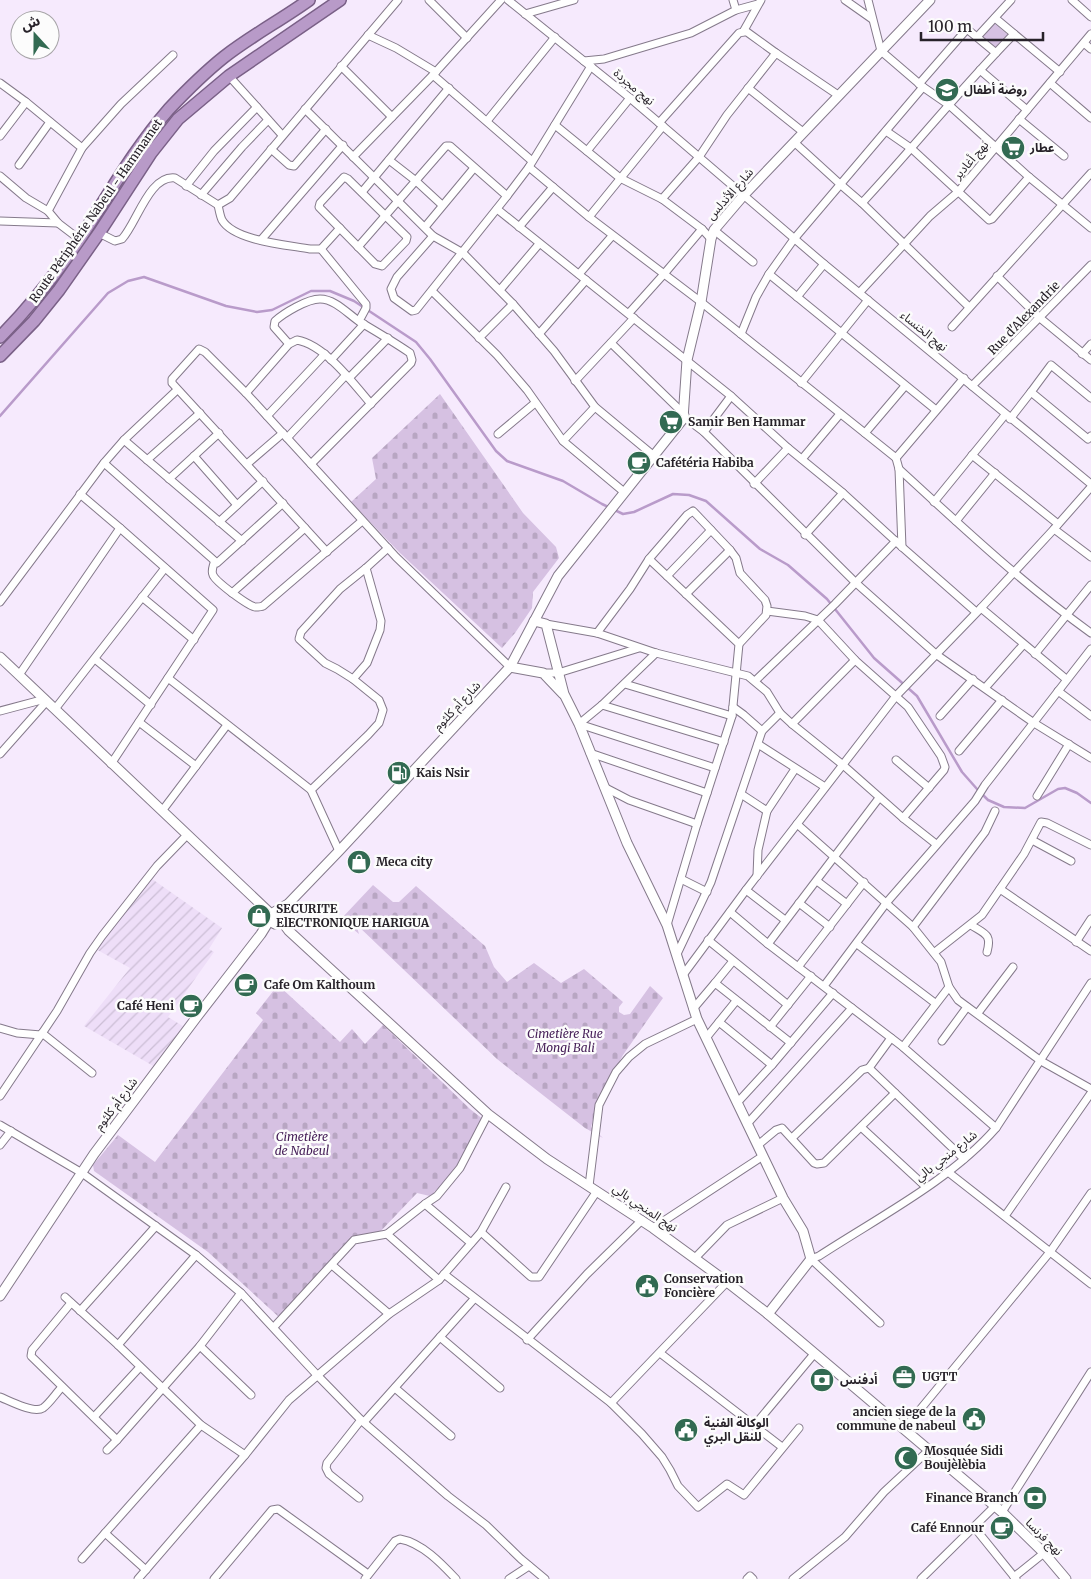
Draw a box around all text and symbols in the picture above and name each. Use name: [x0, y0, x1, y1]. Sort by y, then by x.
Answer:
north arrow: [10, 10, 60, 60]
scale bar: [921, 10, 1044, 42]
text: ش: [18, 11, 43, 35]
text: 100 m: [928, 17, 972, 36]
street label: نهج مجردة: [609, 65, 658, 110]
school or university icon: روضة أطفال: [934, 77, 960, 103]
place label: روضة أطفال: [964, 82, 1027, 97]
street label: Route Périphérie Nabeul - Hammamet: [26, 116, 165, 306]
supermarket icon: عطار: [1000, 135, 1026, 161]
street label: نهج أغادير: [949, 137, 993, 184]
place label: عطار: [1029, 140, 1055, 155]
street label: شارع الأندلس: [703, 165, 758, 224]
street label: Rue d'Alexandrie: [985, 278, 1063, 358]
street label: نهج الخنساء: [896, 307, 951, 356]
supermarket icon: Samir Ben Hammar: [658, 409, 684, 435]
place label: Samir Ben Hammar: [688, 414, 806, 429]
cafe icon: Cafétéria Habiba: [626, 450, 652, 476]
place label: Cafétéria Habiba: [656, 455, 754, 470]
street label: شارع أم كلثوم: [430, 678, 485, 735]
fuel station icon: Kais Nsir: [386, 760, 412, 786]
place label: Kais Nsir: [416, 765, 470, 780]
shop icon: Meca city: [346, 849, 372, 875]
place label: Meca city: [376, 854, 433, 869]
place label: SECURITE ElECTRONIQUE HARIGUA: [276, 901, 430, 930]
shop icon: SECURITE ElECTRONIQUE HARIGUA: [246, 903, 272, 929]
cafe icon: Cafe Om Kalthoum: [233, 972, 259, 998]
place label: Cafe Om Kalthoum: [264, 977, 375, 992]
cafe icon: Café Heni: [178, 993, 204, 1019]
place label: Café Heni: [117, 998, 174, 1013]
park label: Cimetière Rue Mongi Bali: [527, 1026, 603, 1055]
street label: شارع أم كلثوم: [91, 1074, 142, 1134]
street label: شارع منجي بالي: [912, 1127, 981, 1187]
park label: Cimetière de Nabeul: [275, 1129, 330, 1158]
street label: نهج المنجي بالي: [608, 1180, 681, 1237]
place label: Conservation Foncière: [664, 1271, 743, 1300]
public building icon: Conservation Foncière: [634, 1273, 660, 1299]
office icon: UGTT: [891, 1364, 917, 1390]
bank icon: أدفنس: [809, 1367, 835, 1393]
place label: UGTT: [922, 1369, 958, 1384]
place label: أدفنس: [840, 1372, 877, 1387]
place label: ancien siege de la commune de nabeul: [836, 1404, 956, 1433]
public building icon: ancien siege de la commune de nabeul: [961, 1406, 987, 1432]
place label: الوكالة الفنية للنقل البري: [704, 1415, 769, 1447]
public building icon: الوكالة الفنية للنقل البري: [673, 1417, 699, 1443]
place label: Mosquée Sidi Boujèlèbia: [924, 1443, 1003, 1472]
mosque icon: Mosquée Sidi Boujèlèbia: [893, 1445, 919, 1471]
bank icon: Finance Branch: [1022, 1485, 1048, 1511]
place label: Finance Branch: [926, 1490, 1018, 1505]
cafe icon: Café Ennour: [989, 1515, 1015, 1541]
street label: نهج فرنسا: [1021, 1515, 1066, 1560]
place label: Café Ennour: [911, 1520, 984, 1535]

